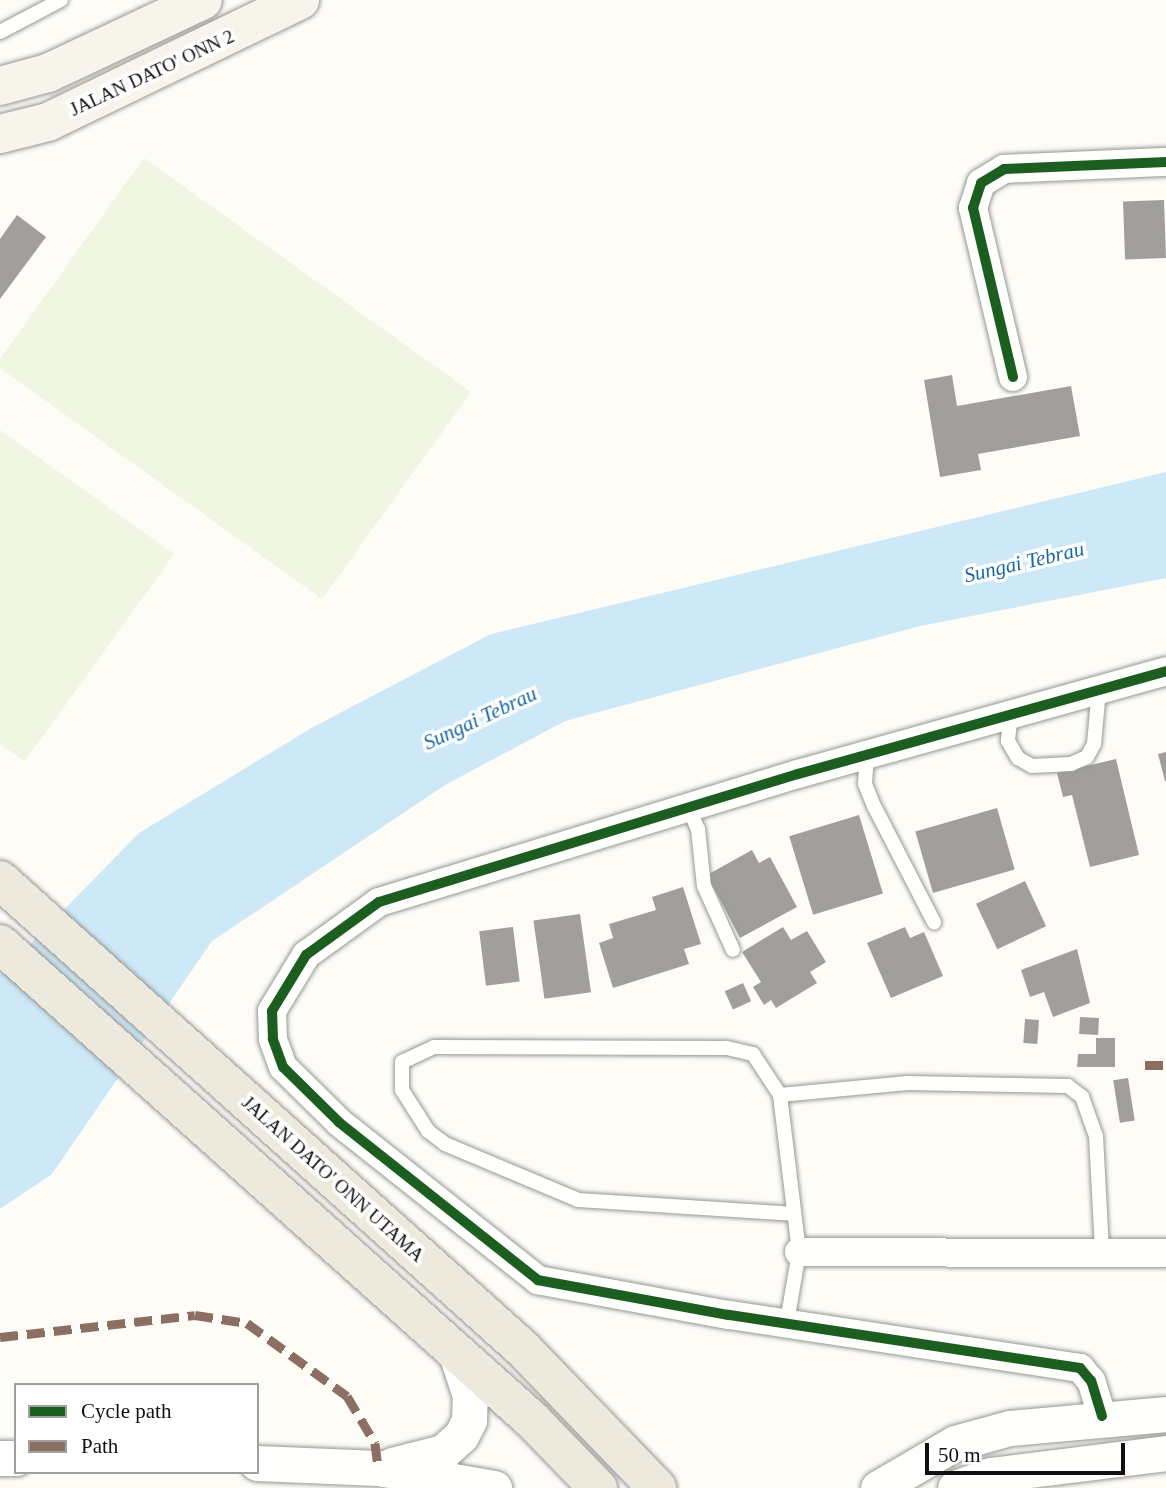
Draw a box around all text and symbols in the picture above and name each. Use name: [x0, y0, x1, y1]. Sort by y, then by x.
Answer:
street label: JALAN DATO' ONN 2: [66, 25, 238, 121]
water label: Sungai Tebrau: [962, 536, 1086, 588]
water label: Sungai Tebrau: [419, 681, 541, 755]
street label: JALAN DATO' ONN UTAMA: [237, 1091, 429, 1267]
legend: [14, 1383, 259, 1474]
text: Cycle path: [81, 1399, 171, 1423]
scale bar: [928, 1428, 1128, 1472]
text: Path: [81, 1434, 118, 1458]
text: 50 m: [938, 1443, 981, 1467]

